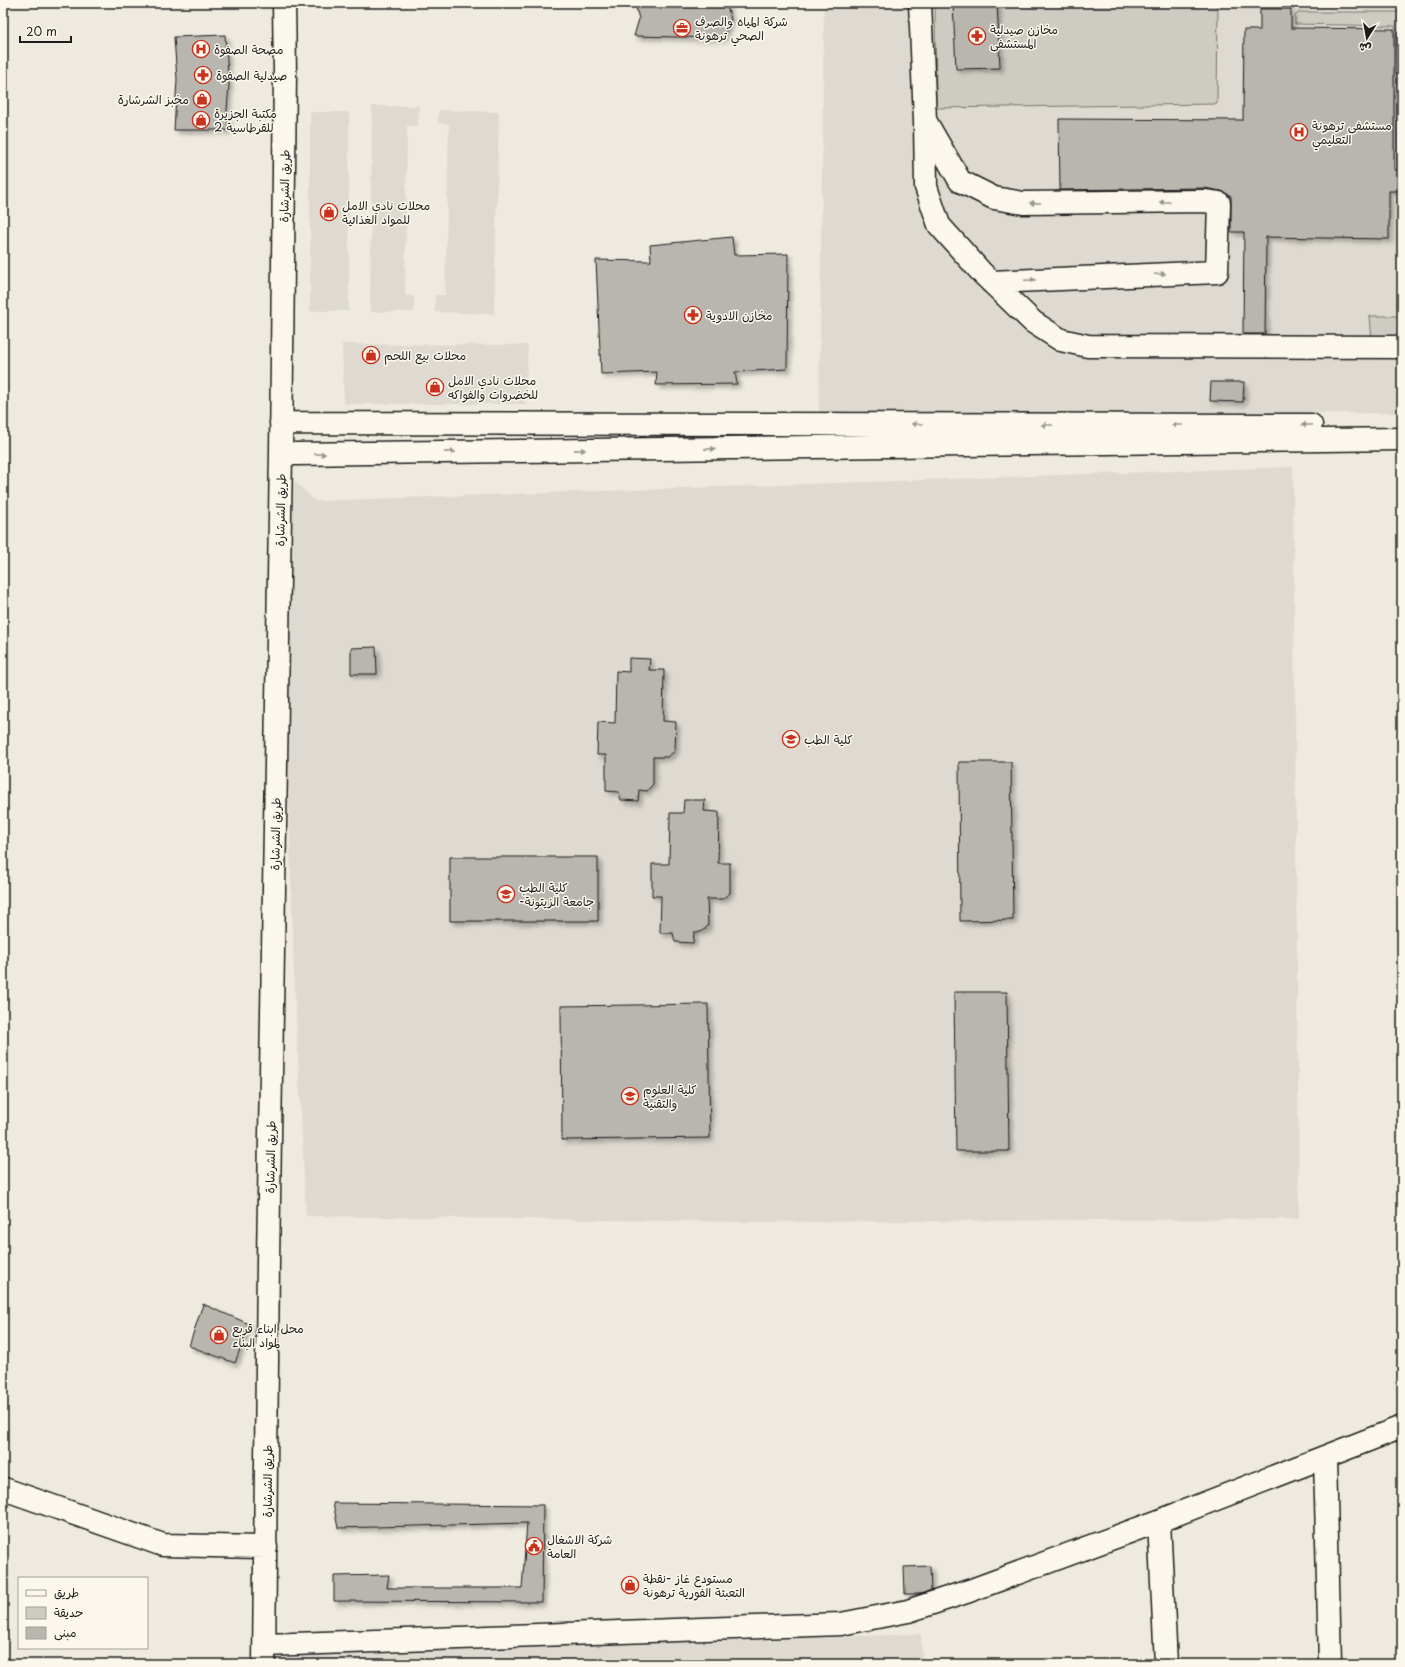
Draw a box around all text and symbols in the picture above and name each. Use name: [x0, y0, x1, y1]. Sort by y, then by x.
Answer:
place label: شركة المياه والصرف الصحي ترهونة: [695, 12, 788, 47]
scale bar: [20, 18, 71, 44]
office icon: شركة المياه والصرف الصحي ترهونة: [672, 18, 692, 38]
north arrow: [1347, 18, 1387, 58]
place label: مخازن صيدلية المستشفى: [990, 20, 1058, 52]
text: 20 m: [26, 22, 57, 40]
pharmacy icon: مخازن صيدلية المستشفى: [967, 26, 987, 46]
hospital icon: مصحة الصفوة: [191, 39, 211, 59]
text: ش: [1357, 39, 1373, 58]
place label: مصحة الصفوة: [214, 40, 283, 58]
pharmacy icon: صيدلية الصفوة: [193, 65, 213, 85]
place label: صيدلية الصفوة: [216, 66, 287, 84]
shop icon: مخبز الشرشارة: [192, 89, 212, 109]
place label: مخبز الشرشارة: [118, 90, 189, 108]
place label: مكتبة الجزيرة 2 للقرطاسية: [214, 104, 277, 136]
shop icon: مكتبة الجزيرة 2 للقرطاسية: [191, 110, 211, 130]
place label: مستشفى ترهونة التعليمي: [1312, 116, 1392, 151]
hospital icon: مستشفى ترهونة التعليمي: [1289, 122, 1309, 142]
street label: طريق الشرشارة: [274, 149, 294, 223]
place label: محلات نادي الامل للمواد الغذائية: [342, 196, 430, 228]
one-way arrow: [1158, 199, 1171, 205]
one-way arrow: [1028, 200, 1041, 206]
shop icon: محلات نادي الامل للمواد الغذائية: [319, 202, 339, 222]
one-way arrow: [1154, 271, 1167, 277]
one-way arrow: [1024, 277, 1036, 284]
pharmacy icon: مخازن الادوية: [683, 305, 703, 325]
place label: مخازن الادوية: [706, 306, 773, 324]
shop icon: محلات بيع اللحم: [361, 345, 381, 365]
place label: محلات بيع اللحم: [384, 346, 466, 365]
place label: محلات نادي الامل للخضروات والفواكه: [448, 371, 538, 403]
shop icon: محلات نادي الامل للخضروات والفواكه: [425, 377, 445, 397]
one-way arrow: [911, 421, 923, 428]
one-way arrow: [1040, 422, 1053, 428]
one-way arrow: [1170, 422, 1183, 428]
one-way arrow: [1300, 422, 1313, 428]
one-way arrow: [704, 445, 716, 452]
one-way arrow: [574, 447, 587, 453]
one-way arrow: [444, 449, 457, 455]
one-way arrow: [314, 451, 327, 457]
street label: طريق الشرشارة: [270, 473, 290, 547]
school or university icon: كلية الطب: [781, 729, 801, 749]
place label: كلية الطب: [804, 730, 853, 748]
street label: طريق الشرشارة: [265, 797, 285, 871]
place label: كلية الطب -جامعة الزيتونة: [519, 878, 594, 910]
school or university icon: كلية الطب -جامعة الزيتونة: [496, 884, 516, 904]
place label: كلية العلوم والتقنية: [643, 1080, 697, 1112]
school or university icon: كلية العلوم والتقنية: [620, 1086, 640, 1106]
street label: طريق الشرشارة: [260, 1120, 280, 1194]
place label: محل ابناء قربع لمواد البناء: [232, 1319, 304, 1351]
shop icon: محل ابناء قربع لمواد البناء: [209, 1325, 229, 1345]
street label: طريق الشرشارة: [258, 1445, 276, 1517]
place label: شركة الاشغال العامة: [547, 1530, 612, 1562]
public building icon: شركة الاشغال العامة: [524, 1536, 544, 1556]
place label: مستودع غاز -نقطة التعبئة الفورية ترهونة: [643, 1569, 745, 1601]
shop icon: مستودع غاز -نقطة التعبئة الفورية ترهونة: [620, 1575, 640, 1595]
legend: [18, 1577, 148, 1649]
text: طريق: [54, 1583, 79, 1601]
text: حديقة: [54, 1603, 83, 1621]
text: مبنى: [54, 1623, 77, 1641]

